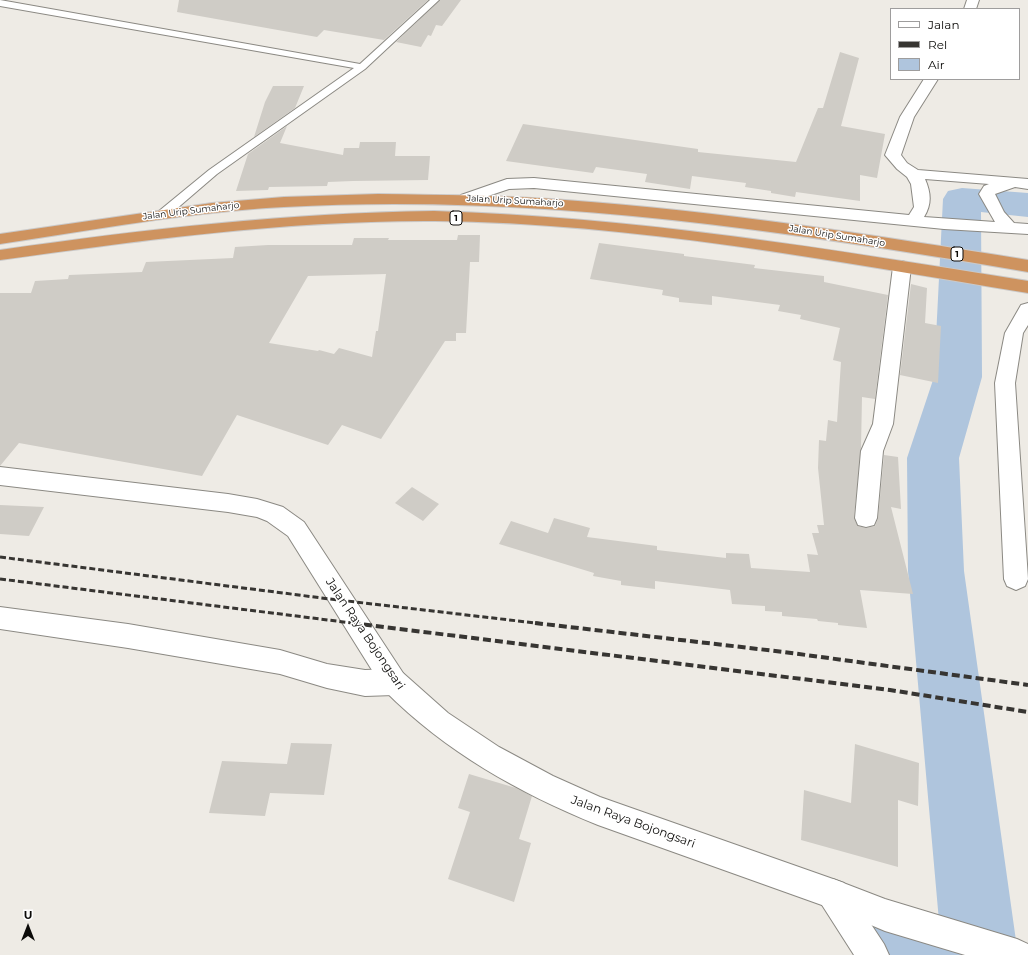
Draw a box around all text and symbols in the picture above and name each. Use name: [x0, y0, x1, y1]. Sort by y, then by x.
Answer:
legend: [890, 8, 1020, 80]
text: Jalan: [928, 17, 960, 32]
text: Rel: [928, 37, 947, 52]
text: Air: [928, 57, 945, 72]
street label: Jalan Urip Sumaharjo: [466, 193, 564, 209]
street label: Jalan Urip Sumaharjo: [142, 200, 240, 222]
road number: 1: [450, 211, 462, 225]
street label: Jalan Urip Sumaharjo: [788, 223, 886, 249]
road number: 1: [951, 247, 963, 261]
street label: Jalan Raya Bojongsari: [322, 576, 408, 692]
street label: Jalan Raya Bojongsari: [569, 793, 697, 851]
north arrow: [8, 907, 48, 947]
text: U: [24, 908, 32, 922]

